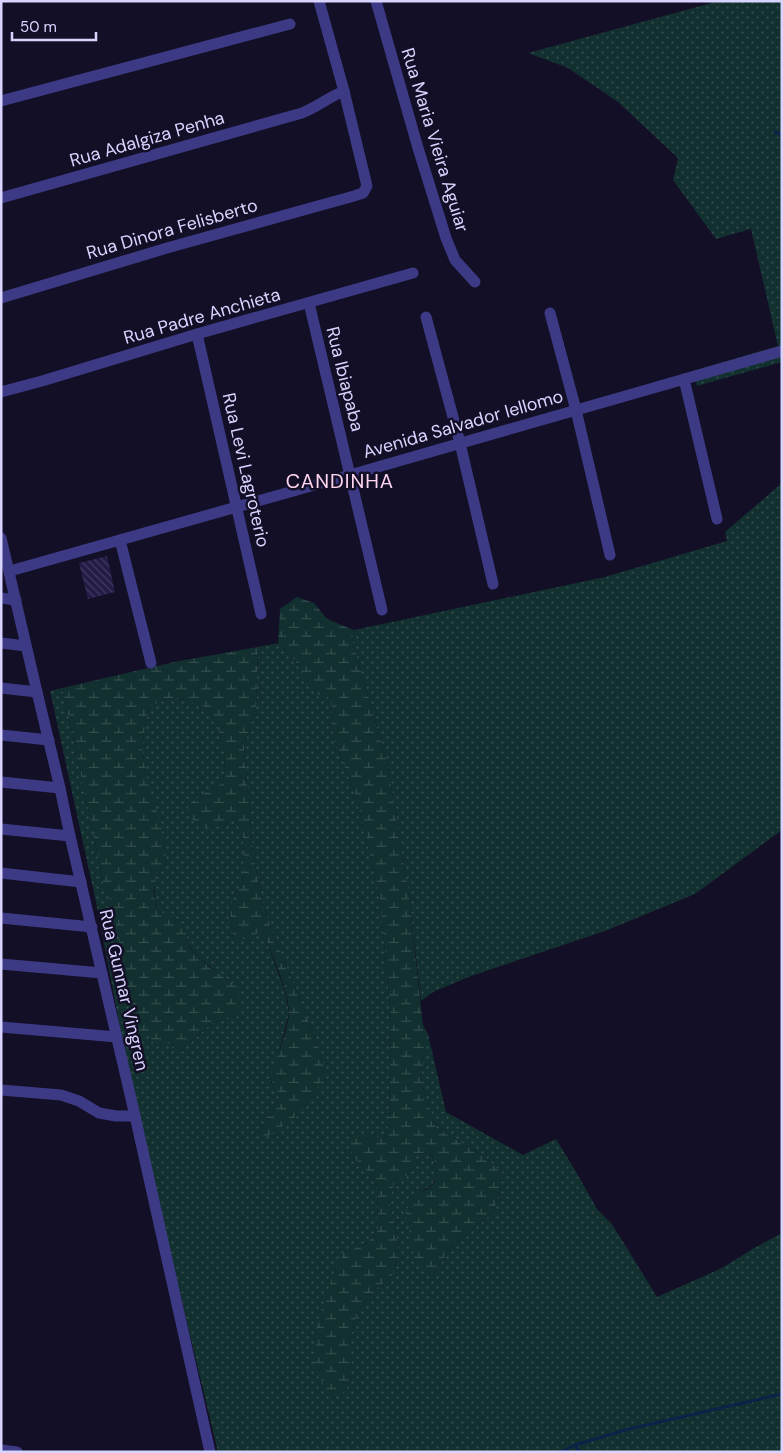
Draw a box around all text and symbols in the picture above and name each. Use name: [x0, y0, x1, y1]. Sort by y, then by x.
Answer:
scale bar: [12, 10, 96, 42]
text: 50 m: [20, 17, 57, 37]
street label: Rua Maria Vieira Aguiar: [396, 45, 475, 235]
street label: Rua Adalgiza Penha: [67, 105, 227, 173]
street label: Rua Dinora Felisberto: [84, 193, 260, 265]
street label: Rua Padre Anchieta: [121, 282, 283, 350]
street label: Rua Ibiapaba: [320, 324, 370, 434]
street label: Avenida Salvador Iellomo: [360, 384, 566, 464]
street label: Rua Levi Lagroterio: [217, 390, 275, 550]
district label: CANDINHA: [286, 468, 394, 494]
street label: Rua Gunnar Vingren: [94, 907, 154, 1073]

